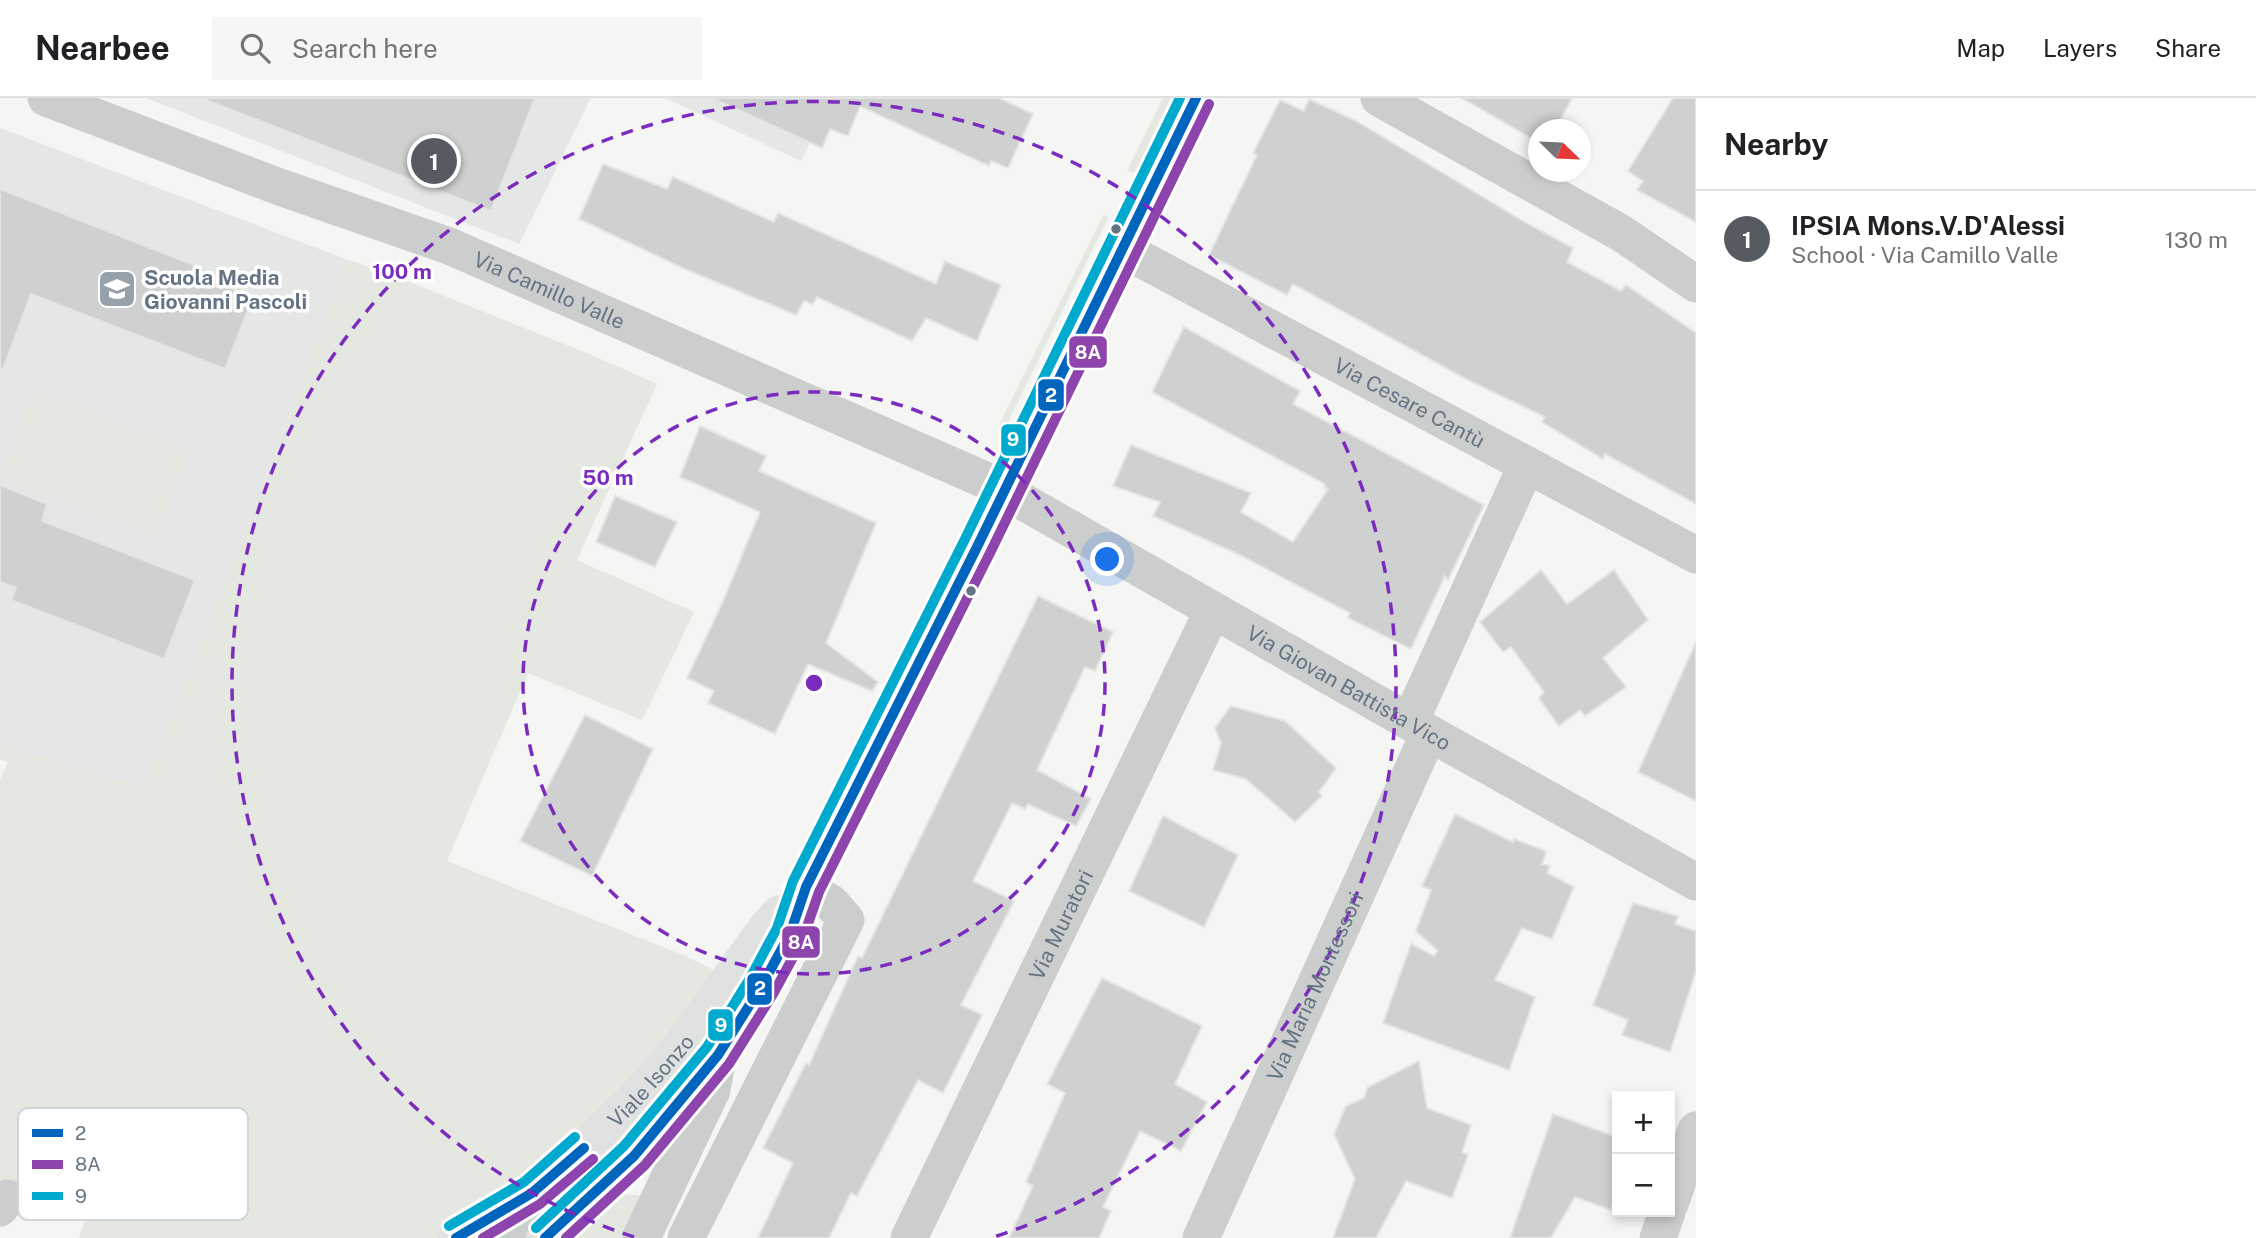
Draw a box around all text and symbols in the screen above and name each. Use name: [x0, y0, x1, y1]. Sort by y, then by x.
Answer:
search box: [212, 17, 702, 80]
text: Nearbee: [35, 29, 170, 67]
icon: search: [236, 29, 274, 67]
text: Search here: [292, 33, 438, 64]
text: Map: [1956, 34, 2005, 62]
text: Layers: [2043, 34, 2117, 62]
text: Share: [2155, 34, 2221, 62]
north arrow: [1528, 119, 1591, 182]
text: Nearby: [1724, 126, 1828, 162]
pin: 1: [411, 135, 457, 187]
text: IPSIA Mons.V.D'Alessi: [1791, 210, 2065, 241]
unlabelled marker: [1109, 222, 1123, 236]
text: 1: [1742, 226, 1752, 253]
text: 130 m: [2165, 226, 2228, 253]
text: School · Via Camillo Valle: [1791, 241, 2059, 268]
street label: Via Camillo Valle: [470, 246, 629, 334]
text: 100 m: [372, 259, 432, 284]
place label: Scuola Media Giovanni Pascoli: [144, 265, 307, 314]
school or university icon: Scuola Media Giovanni Pascoli: [96, 268, 138, 310]
line badge: 8A: [1068, 335, 1108, 369]
text: 8A: [1075, 341, 1101, 363]
street label: Via Cesare Cantù: [1330, 352, 1489, 453]
line badge: 2: [1037, 378, 1065, 412]
text: 2: [1045, 384, 1057, 406]
line badge: 9: [1000, 423, 1027, 457]
text: 9: [1007, 428, 1019, 450]
text: 50 m: [582, 465, 634, 490]
your location: [1090, 542, 1124, 576]
unlabelled marker: [964, 584, 978, 598]
street label: Via Giovan Battista Vico: [1242, 619, 1455, 755]
centre of rings: [802, 671, 826, 695]
street label: Via Muratori: [1023, 866, 1098, 984]
street label: Via Maria Montessori: [1261, 888, 1368, 1085]
line badge: 8A: [781, 925, 821, 959]
text: 8A: [788, 931, 814, 953]
line badge: 2: [746, 972, 773, 1006]
text: 2: [754, 977, 766, 999]
line badge: 9: [707, 1008, 734, 1042]
text: 9: [715, 1014, 727, 1036]
street label: Viale Isonzo: [602, 1030, 699, 1132]
map controls: [1612, 1091, 1675, 1217]
button: +: [1612, 1091, 1675, 1154]
legend: [18, 1108, 248, 1220]
text: 2: [75, 1122, 86, 1144]
text: 8A: [75, 1153, 101, 1175]
button: −: [1612, 1154, 1675, 1217]
text: 9: [75, 1185, 87, 1207]

